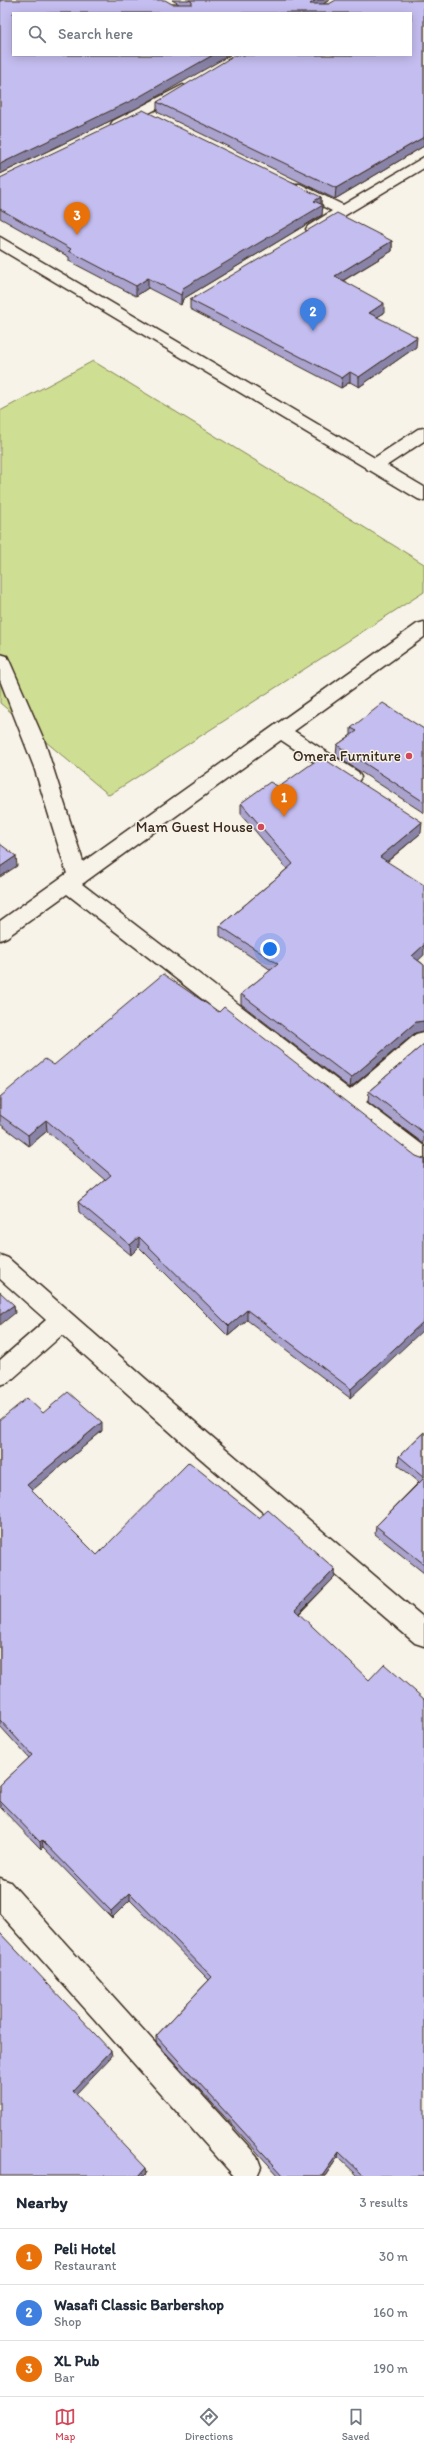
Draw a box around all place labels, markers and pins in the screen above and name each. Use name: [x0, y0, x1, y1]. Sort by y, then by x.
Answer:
pin: 3: [64, 202, 90, 235]
pin: 2: [300, 298, 326, 331]
place label: Omera Furniture: [293, 747, 401, 765]
marker: Omera Furniture: [404, 751, 414, 761]
pin: 1: [271, 784, 297, 817]
place label: Mam Guest House: [136, 818, 253, 836]
marker: Mam Guest House: [256, 822, 266, 832]

